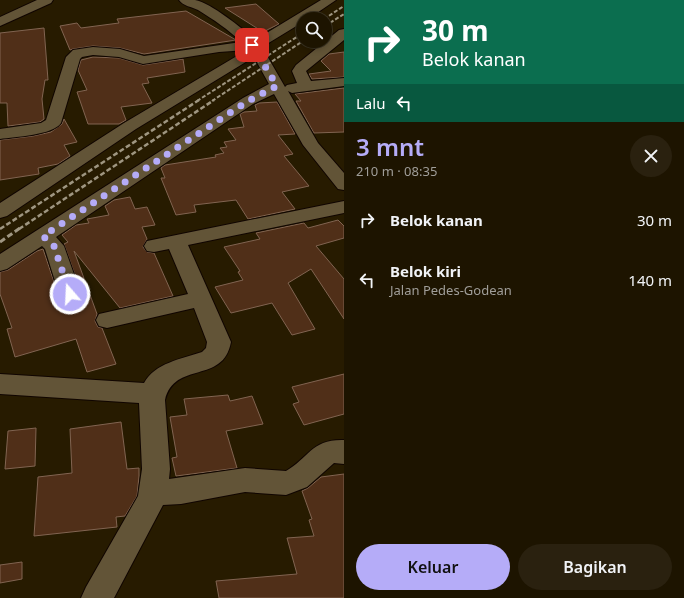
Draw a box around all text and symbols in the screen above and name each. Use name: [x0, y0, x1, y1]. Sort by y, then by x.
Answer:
text: 30 m: [422, 11, 489, 49]
map controls: [296, 12, 332, 48]
button: search: [296, 12, 332, 48]
icon: right: [356, 16, 408, 68]
pin: [235, 28, 269, 62]
icon: arrive: [241, 34, 263, 56]
text: Belok kanan: [422, 47, 526, 71]
icon: left: [393, 92, 415, 114]
text: Lalu: [356, 93, 385, 113]
text: 3 mnt: [356, 130, 424, 163]
button: close: [630, 135, 672, 177]
text: 210 m · 08:35: [356, 162, 437, 180]
icon: right: [356, 209, 378, 231]
text: Belok kanan: [390, 210, 483, 230]
text: 30 m: [637, 210, 672, 230]
text: Belok kiri: [390, 261, 461, 281]
icon: left: [356, 269, 378, 291]
text: 140 m: [628, 270, 672, 290]
position arrow: [49, 273, 91, 315]
text: Jalan Pedes-Godean: [390, 281, 512, 299]
button: Keluar: [356, 544, 510, 590]
button: Bagikan: [518, 544, 672, 590]

